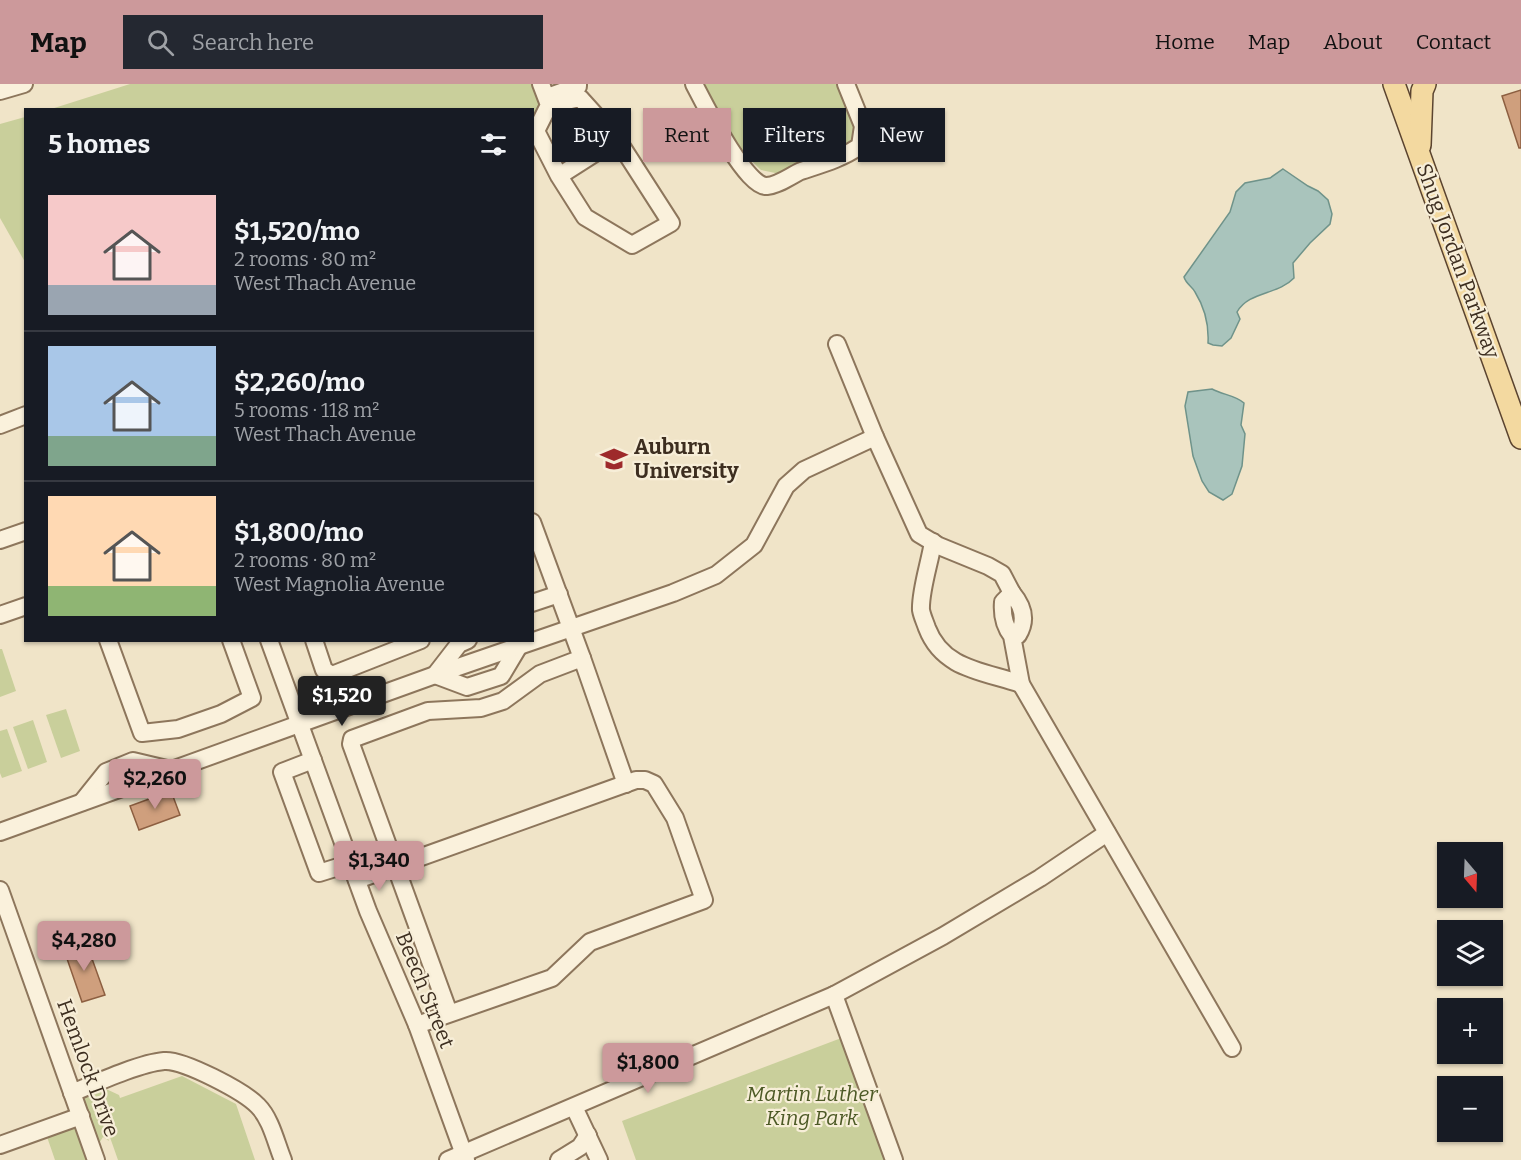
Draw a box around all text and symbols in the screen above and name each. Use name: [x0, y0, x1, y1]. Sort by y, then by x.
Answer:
search box: [123, 15, 543, 69]
text: Map: [30, 26, 87, 59]
icon: search: [144, 26, 177, 59]
text: Search here: [192, 29, 314, 56]
text: Home: [1155, 29, 1215, 55]
text: Map: [1248, 29, 1290, 55]
text: About: [1323, 29, 1383, 55]
text: Contact: [1416, 29, 1491, 55]
chip: Buy: [552, 108, 631, 162]
chip: Rent: [643, 108, 731, 162]
chip: Filters: [743, 108, 846, 162]
chip: New: [858, 108, 945, 162]
icon: filters: [477, 128, 510, 161]
text: 5 homes: [48, 129, 150, 160]
street label: Shug Jordan Parkway: [1411, 160, 1506, 363]
text: $1,520/mo: [234, 216, 360, 247]
icon: home: [96, 219, 168, 291]
text: 2 rooms · 80 m²: [234, 247, 376, 271]
text: West Thach Avenue: [234, 271, 416, 295]
text: $2,260/mo: [234, 367, 365, 398]
icon: home: [96, 370, 168, 442]
text: 5 rooms · 118 m²: [234, 398, 379, 422]
text: West Thach Avenue: [234, 422, 416, 446]
place label: Auburn University: [634, 434, 739, 484]
school or university icon: Auburn University: [599, 444, 629, 474]
text: $1,800/mo: [234, 517, 364, 548]
icon: home: [96, 520, 168, 592]
text: 2 rooms · 80 m²: [234, 548, 376, 572]
text: West Magnolia Avenue: [234, 572, 445, 596]
pin: $1,520: [293, 676, 391, 727]
text: $1,520: [312, 683, 372, 707]
pin: $2,260: [106, 759, 204, 810]
text: $2,260: [123, 766, 187, 790]
pin: $1,340: [330, 841, 428, 892]
north arrow: [1437, 842, 1503, 908]
map controls: [1437, 842, 1503, 1142]
text: $1,340: [348, 848, 410, 872]
button: layers: [1437, 920, 1503, 986]
pin: $4,280: [35, 921, 133, 972]
text: $4,280: [51, 928, 117, 952]
street label: Beech Street: [390, 928, 460, 1052]
street label: Hemlock Drive: [51, 996, 125, 1140]
button: +: [1437, 998, 1503, 1064]
pin: $1,800: [599, 1043, 697, 1094]
text: $1,800: [616, 1050, 680, 1074]
button: −: [1437, 1076, 1503, 1142]
park label: Martin Luther King Park: [746, 1081, 879, 1131]

